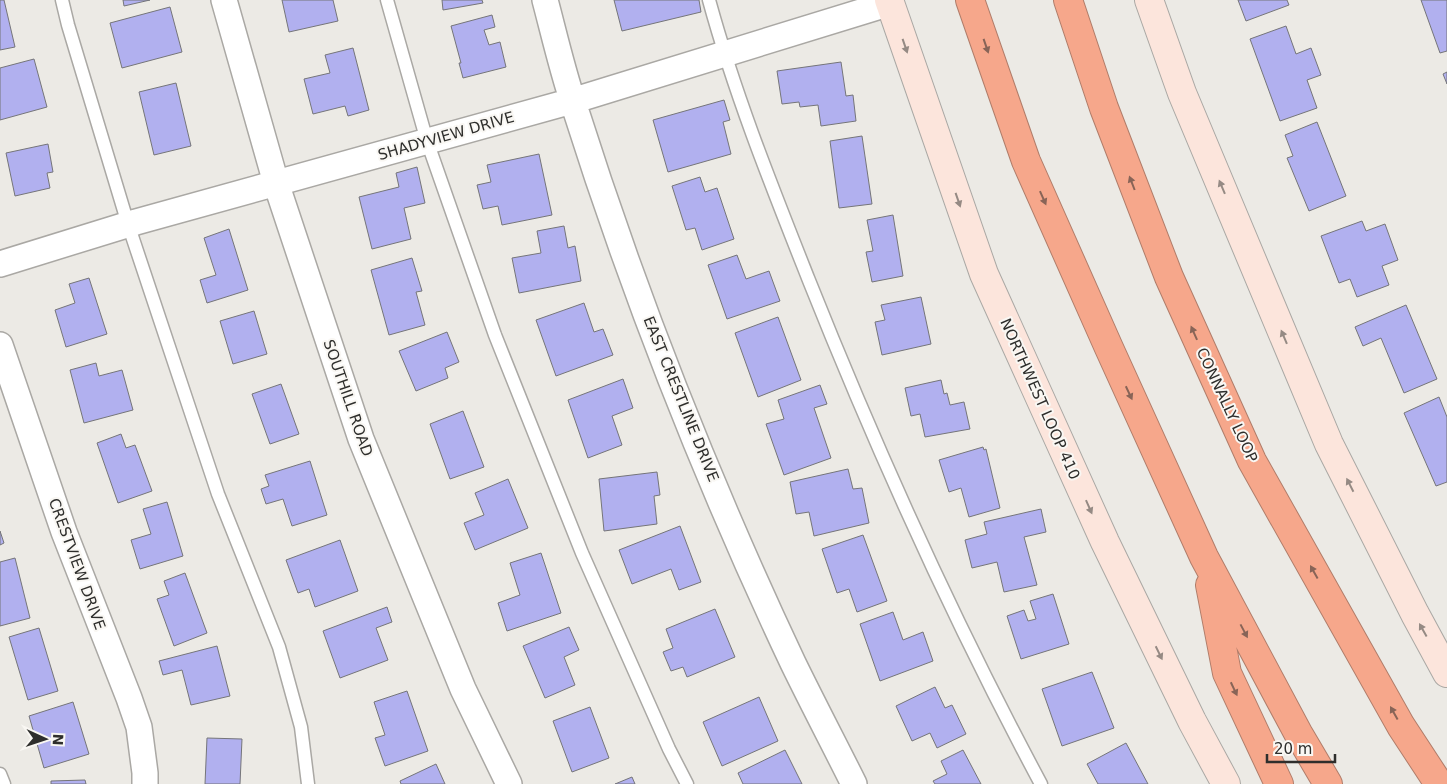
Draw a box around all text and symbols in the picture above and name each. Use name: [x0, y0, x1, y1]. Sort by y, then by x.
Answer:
one-way arrow: [901, 39, 909, 54]
one-way arrow: [982, 39, 990, 54]
street label: SHADYVIEW DRIVE: [376, 108, 516, 164]
one-way arrow: [1128, 175, 1135, 190]
one-way arrow: [1217, 180, 1225, 194]
one-way arrow: [1039, 191, 1047, 205]
one-way arrow: [955, 192, 962, 207]
street label: EAST CRESTLINE DRIVE: [640, 314, 722, 484]
street label: NORTHWEST LOOP 410: [996, 316, 1084, 482]
one-way arrow: [1189, 326, 1197, 340]
one-way arrow: [1280, 330, 1288, 344]
street label: SOUTHILL ROAD: [320, 337, 376, 459]
street label: CONNALLY LOOP: [1193, 345, 1261, 465]
one-way arrow: [1125, 385, 1134, 400]
one-way arrow: [1346, 478, 1354, 493]
street label: CRESTVIEW DRIVE: [45, 496, 109, 632]
one-way arrow: [1085, 500, 1093, 514]
one-way arrow: [1310, 565, 1319, 578]
one-way arrow: [1240, 623, 1248, 638]
one-way arrow: [1419, 624, 1428, 637]
one-way arrow: [1155, 646, 1163, 660]
one-way arrow: [1231, 682, 1239, 696]
one-way arrow: [1390, 706, 1398, 720]
north arrow: [20, 714, 70, 764]
scale bar: [1267, 732, 1334, 764]
text: N: [50, 733, 66, 746]
text: 20 m: [1274, 740, 1312, 758]

